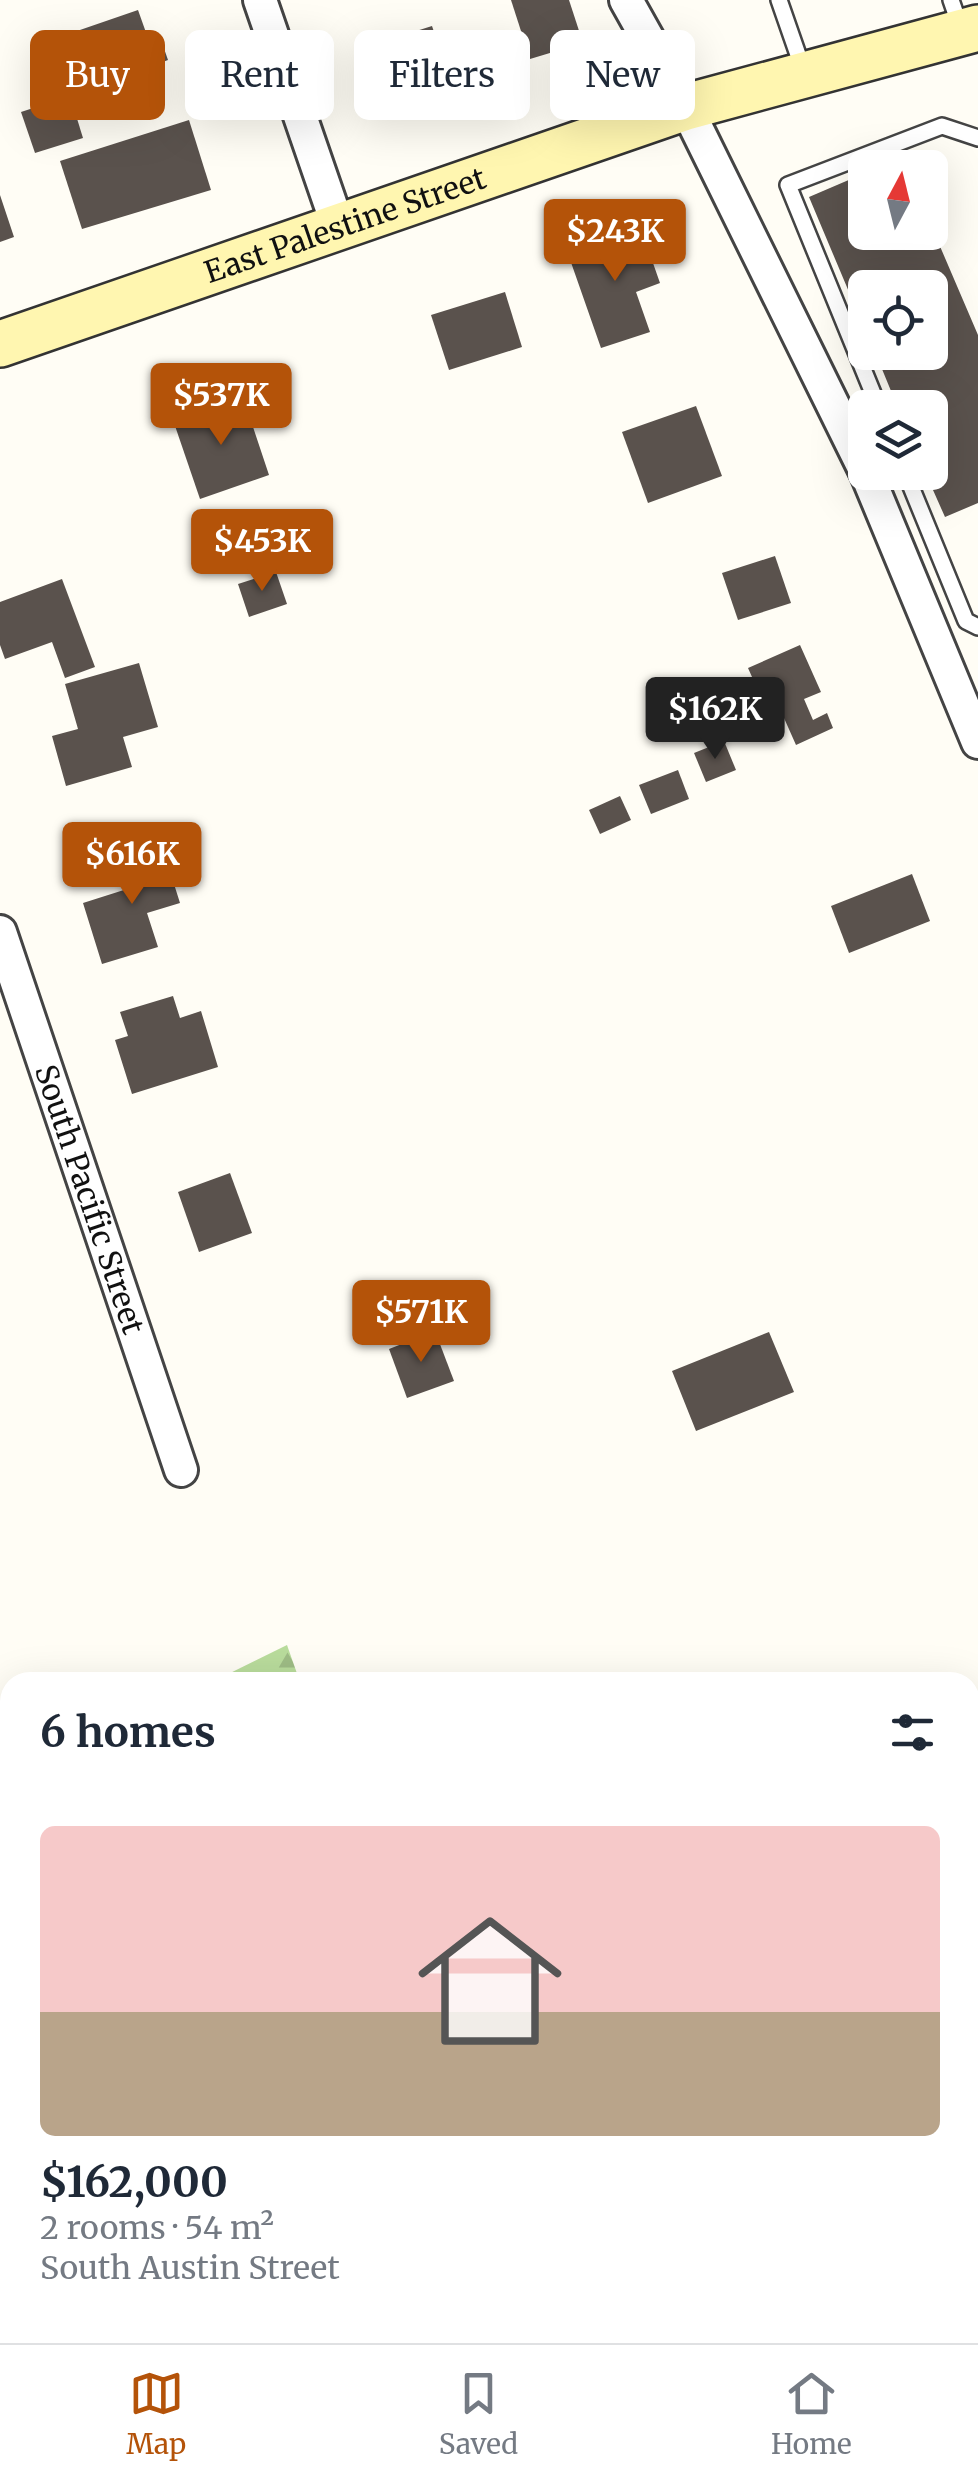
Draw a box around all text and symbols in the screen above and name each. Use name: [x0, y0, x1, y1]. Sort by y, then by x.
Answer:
chip: Buy: [30, 30, 165, 120]
chip: Rent: [185, 30, 334, 120]
chip: Filters: [354, 30, 530, 120]
chip: New: [550, 30, 695, 120]
north arrow: [848, 150, 948, 250]
map controls: [848, 150, 948, 490]
street label: East Palestine Street: [199, 159, 491, 291]
pin: $243K: [545, 199, 685, 284]
text: $243K: [566, 211, 664, 251]
button: locate: [848, 270, 948, 370]
pin: $537K: [151, 363, 291, 448]
text: $537K: [173, 375, 269, 415]
button: layers: [848, 390, 948, 490]
pin: $453K: [192, 509, 332, 594]
text: $453K: [213, 521, 311, 561]
pin: $162K: [645, 677, 785, 762]
text: $162K: [668, 689, 762, 729]
pin: $616K: [62, 822, 202, 907]
text: $616K: [84, 834, 180, 874]
street label: South Pacific Street: [27, 1060, 153, 1339]
pin: $571K: [351, 1280, 491, 1365]
text: $571K: [374, 1292, 468, 1332]
icon: filters: [885, 1705, 940, 1760]
text: 6 homes: [40, 1706, 216, 1758]
icon: home: [400, 1891, 580, 2071]
text: $162,000: [40, 2156, 228, 2208]
text: 2 rooms · 54 m²: [40, 2208, 274, 2248]
text: South Austin Street: [40, 2248, 340, 2288]
tab: Map: [126, 2366, 186, 2462]
tab: Saved: [439, 2366, 518, 2462]
tab: Home: [771, 2366, 852, 2462]

